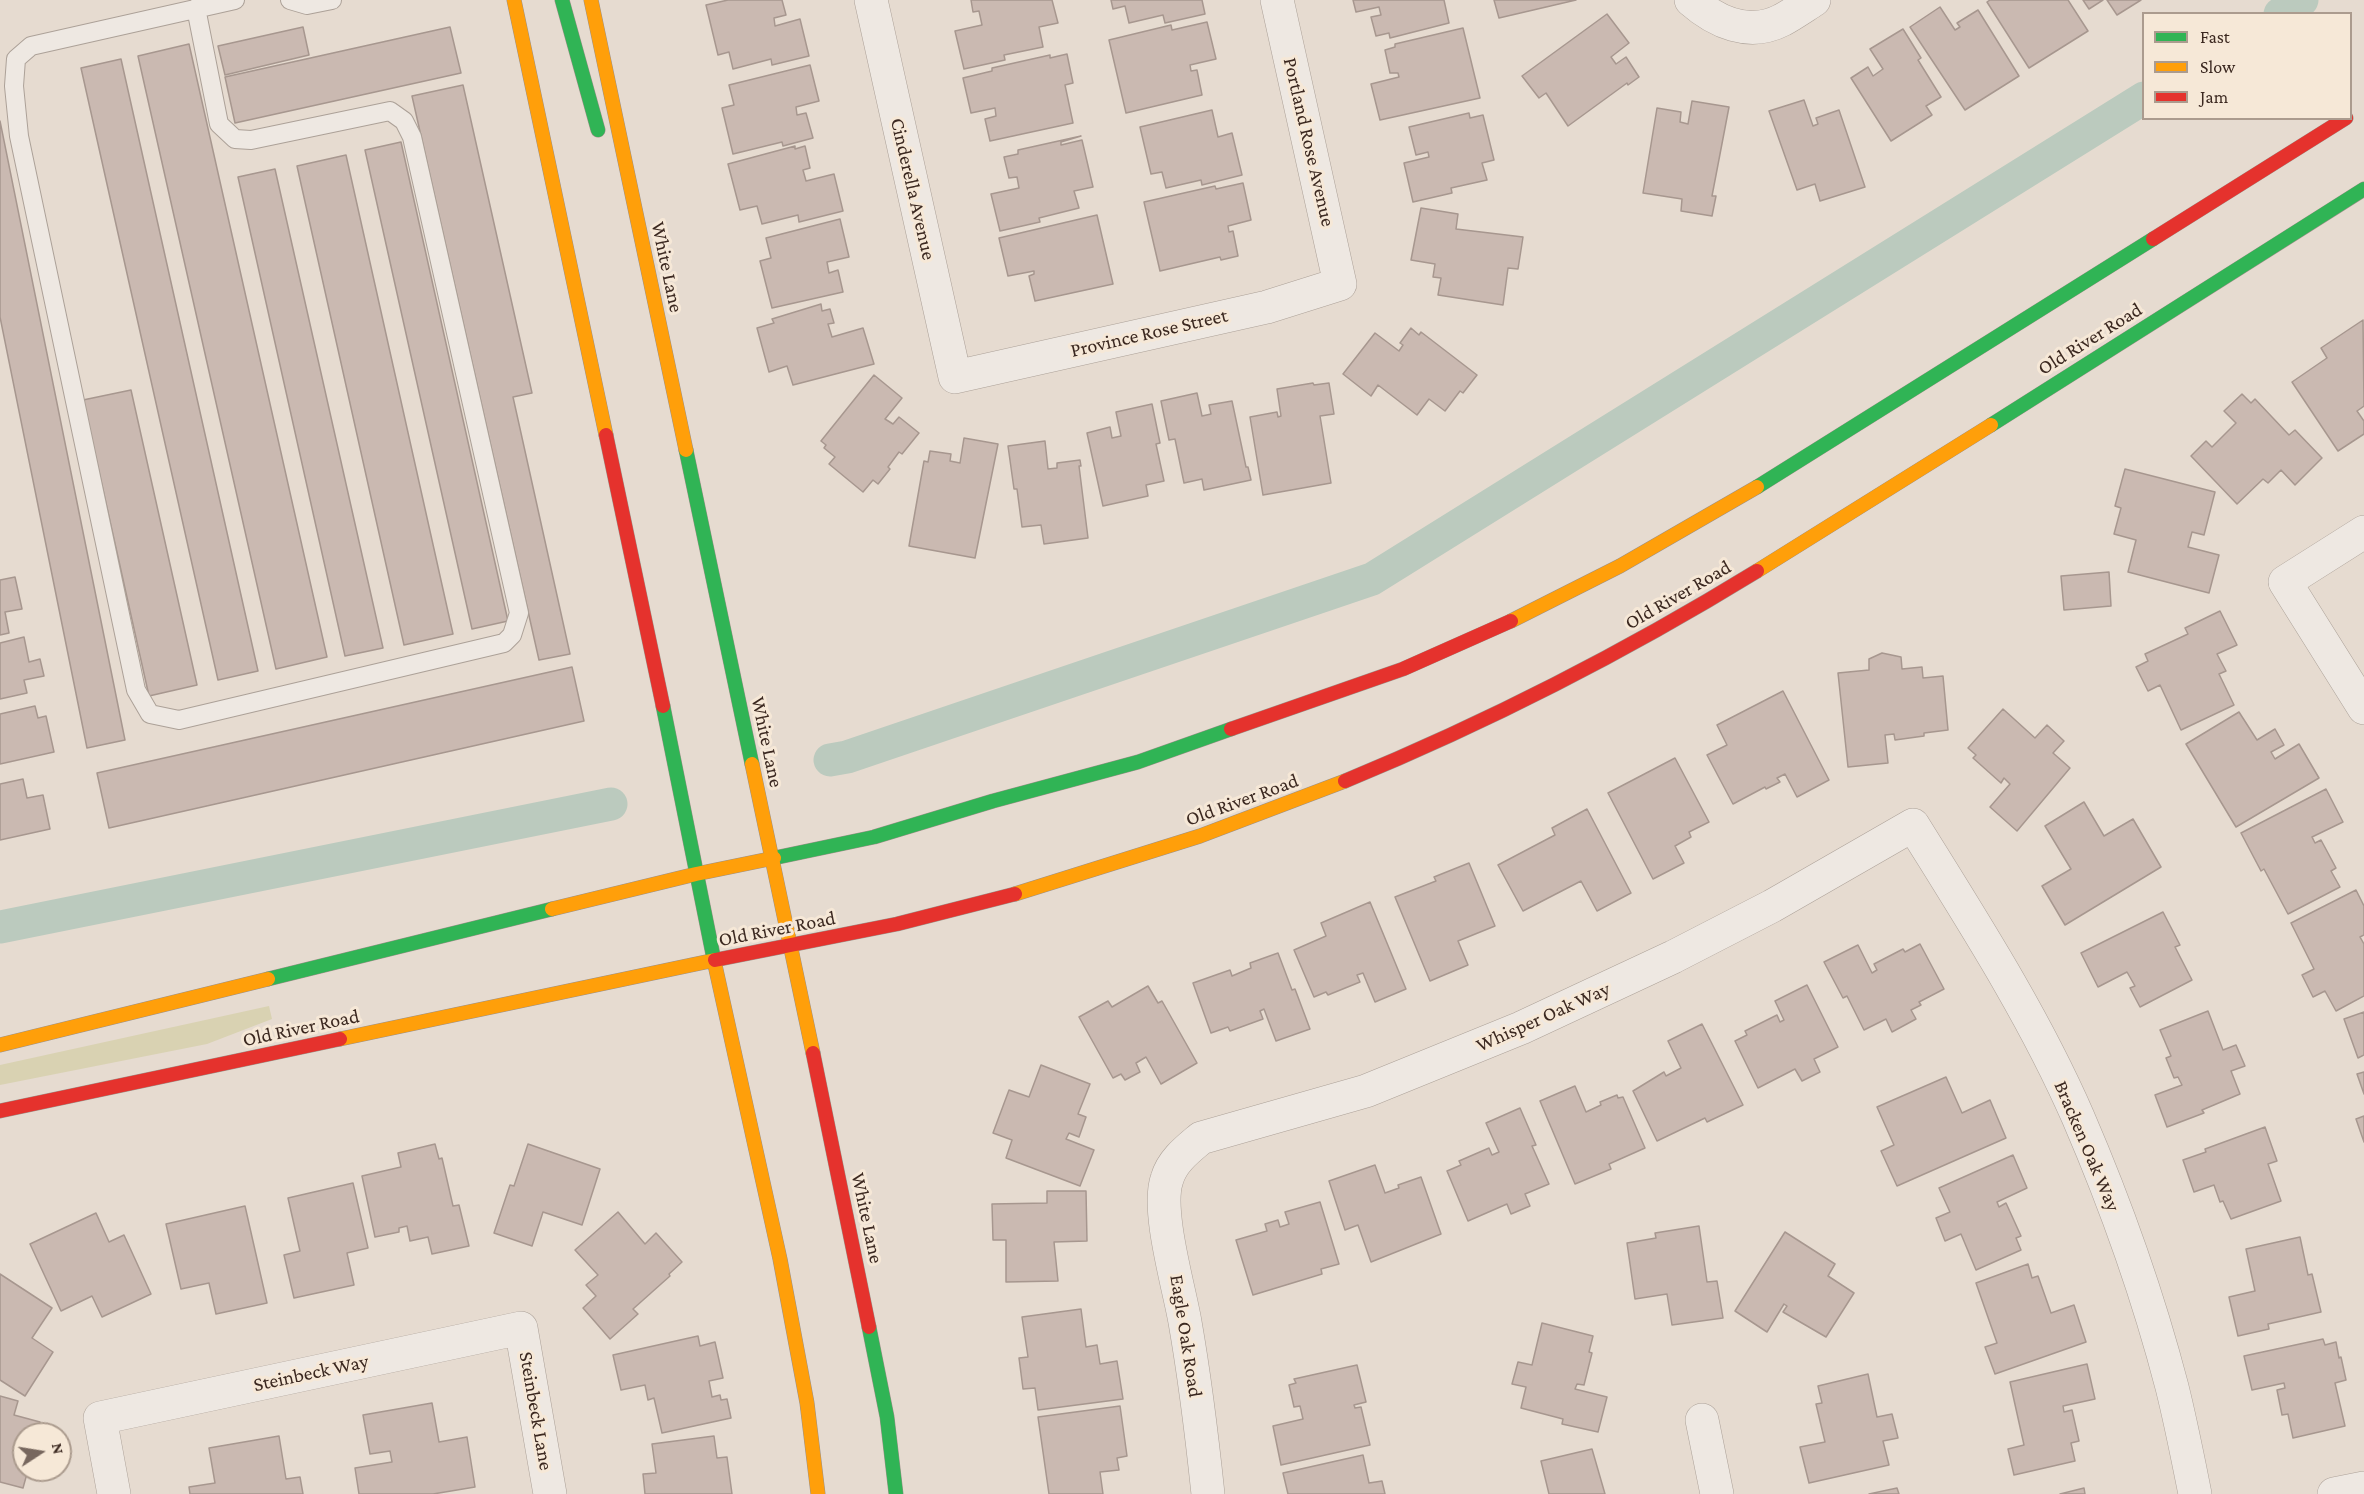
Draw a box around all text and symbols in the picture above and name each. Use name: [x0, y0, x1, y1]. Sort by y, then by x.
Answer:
legend: [2142, 12, 2352, 120]
text: Fast: [2200, 27, 2230, 47]
street label: Portland Rose Avenue: [1278, 55, 1340, 229]
text: Slow: [2200, 57, 2235, 77]
text: Jam: [2200, 87, 2228, 107]
street label: Cinderella Avenue: [885, 116, 941, 262]
street label: White Lane: [646, 219, 688, 315]
street label: Old River Road: [2033, 297, 2147, 381]
street label: Province Rose Street: [1068, 303, 1230, 363]
street label: Old River Road: [1621, 555, 1735, 635]
street label: White Lane: [746, 694, 788, 790]
street label: Old River Road: [1182, 768, 1302, 832]
street label: Old River Road: [717, 906, 837, 952]
street label: Whisper Oak Way: [1472, 977, 1614, 1057]
street label: Old River Road: [241, 1004, 361, 1052]
street label: Bracken Oak Way: [2049, 1077, 2125, 1215]
street label: White Lane: [846, 1170, 888, 1266]
street label: Eagle Oak Road: [1164, 1273, 1208, 1399]
street label: Steinbeck Way: [251, 1349, 371, 1397]
street label: Steinbeck Lane: [514, 1350, 558, 1472]
north arrow: [12, 1422, 72, 1482]
text: N: [49, 1441, 68, 1456]

